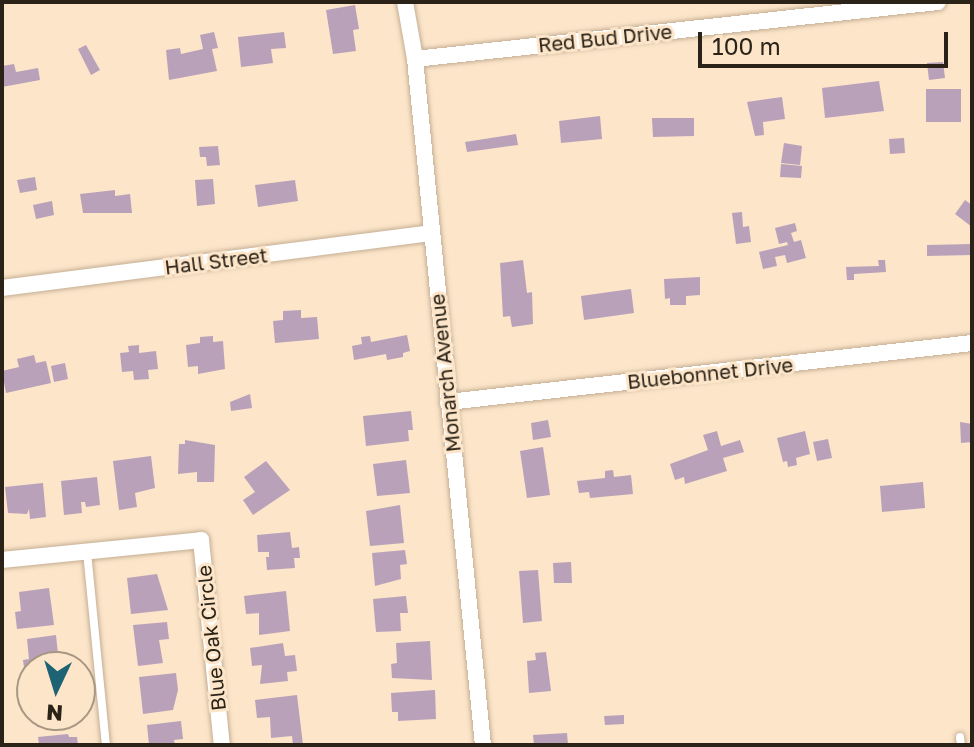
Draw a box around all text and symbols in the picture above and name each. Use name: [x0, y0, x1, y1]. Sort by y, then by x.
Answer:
scale bar: [702, 16, 952, 66]
street label: Red Bud Drive: [537, 19, 673, 57]
text: 100 m: [712, 31, 781, 60]
street label: Hall Street: [163, 243, 269, 279]
street label: Monarch Avenue: [425, 293, 465, 453]
street label: Bluebonnet Drive: [626, 352, 794, 394]
street label: Blue Oak Circle: [191, 564, 231, 712]
north arrow: [16, 651, 96, 731]
text: N: [45, 699, 64, 727]

